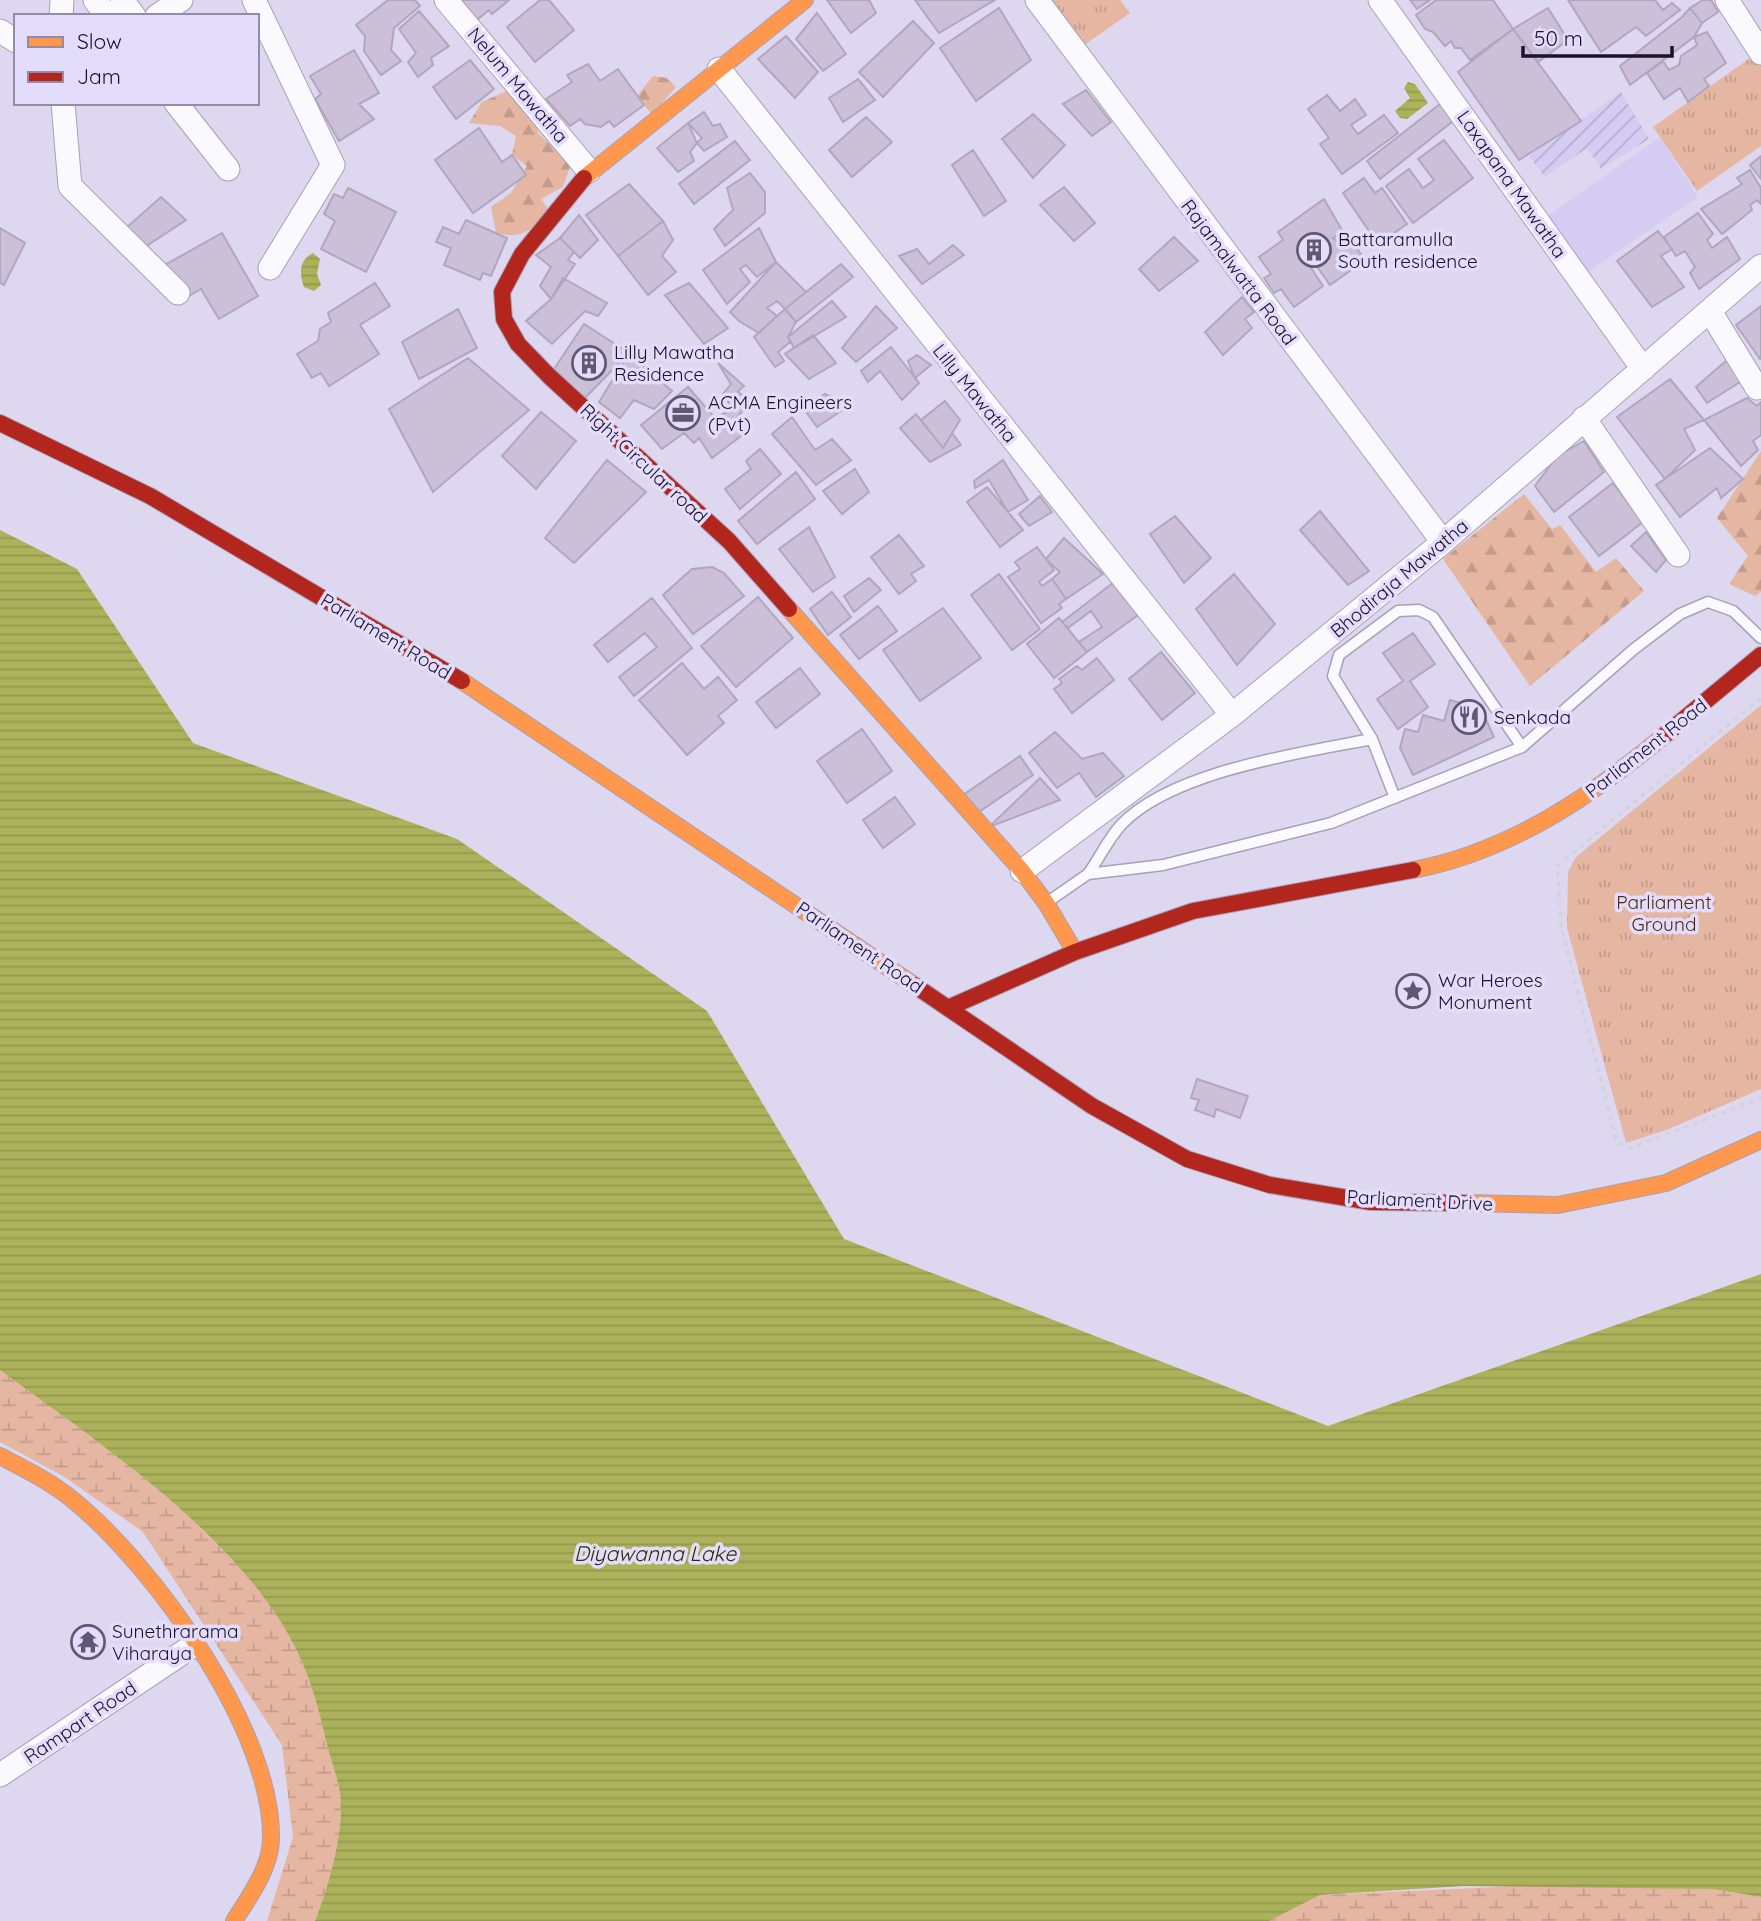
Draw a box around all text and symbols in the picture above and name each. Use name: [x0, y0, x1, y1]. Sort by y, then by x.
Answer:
legend: [14, 14, 259, 105]
scale bar: [1523, 14, 1672, 58]
street label: Nelum Mawatha: [463, 22, 573, 148]
text: 50 m: [1534, 25, 1583, 51]
text: Slow: [77, 28, 122, 54]
text: Jam: [77, 63, 121, 89]
street label: Laxapana Mawatha: [1452, 106, 1572, 262]
street label: Rajamalwatta Road: [1176, 194, 1302, 350]
place label: Battaramulla South residence: [1338, 227, 1478, 273]
building icon: Battaramulla South residence: [1295, 231, 1333, 269]
street label: Lilly Mawatha: [928, 339, 1022, 447]
place label: Lilly Mawatha Residence: [614, 340, 734, 386]
building icon: Lilly Mawatha Residence: [570, 344, 608, 382]
place label: ACMA Engineers (Pvt): [708, 390, 852, 436]
office icon: ACMA Engineers (Pvt): [664, 394, 702, 432]
street label: Right Circular road: [576, 398, 712, 528]
street label: Bhodiraja Mawatha: [1325, 513, 1473, 643]
street label: Parliament Road: [316, 588, 456, 684]
street label: Parliament Road: [1580, 693, 1712, 803]
restaurant icon: Senkada: [1450, 698, 1488, 736]
place label: Senkada: [1494, 705, 1571, 729]
park label: Parliament Ground: [1616, 890, 1712, 936]
street label: Parliament Road: [792, 896, 928, 998]
place label: War Heroes Monument: [1438, 968, 1543, 1014]
place icon: War Heroes Monument: [1394, 972, 1432, 1010]
street label: Parliament Drive: [1346, 1184, 1494, 1216]
water label: Diyawanna Lake: [574, 1540, 737, 1566]
place label: Sunethrarama Viharaya: [112, 1619, 238, 1665]
temple icon: Sunethrarama Viharaya: [69, 1623, 107, 1661]
street label: Rampart Road: [19, 1675, 141, 1769]

